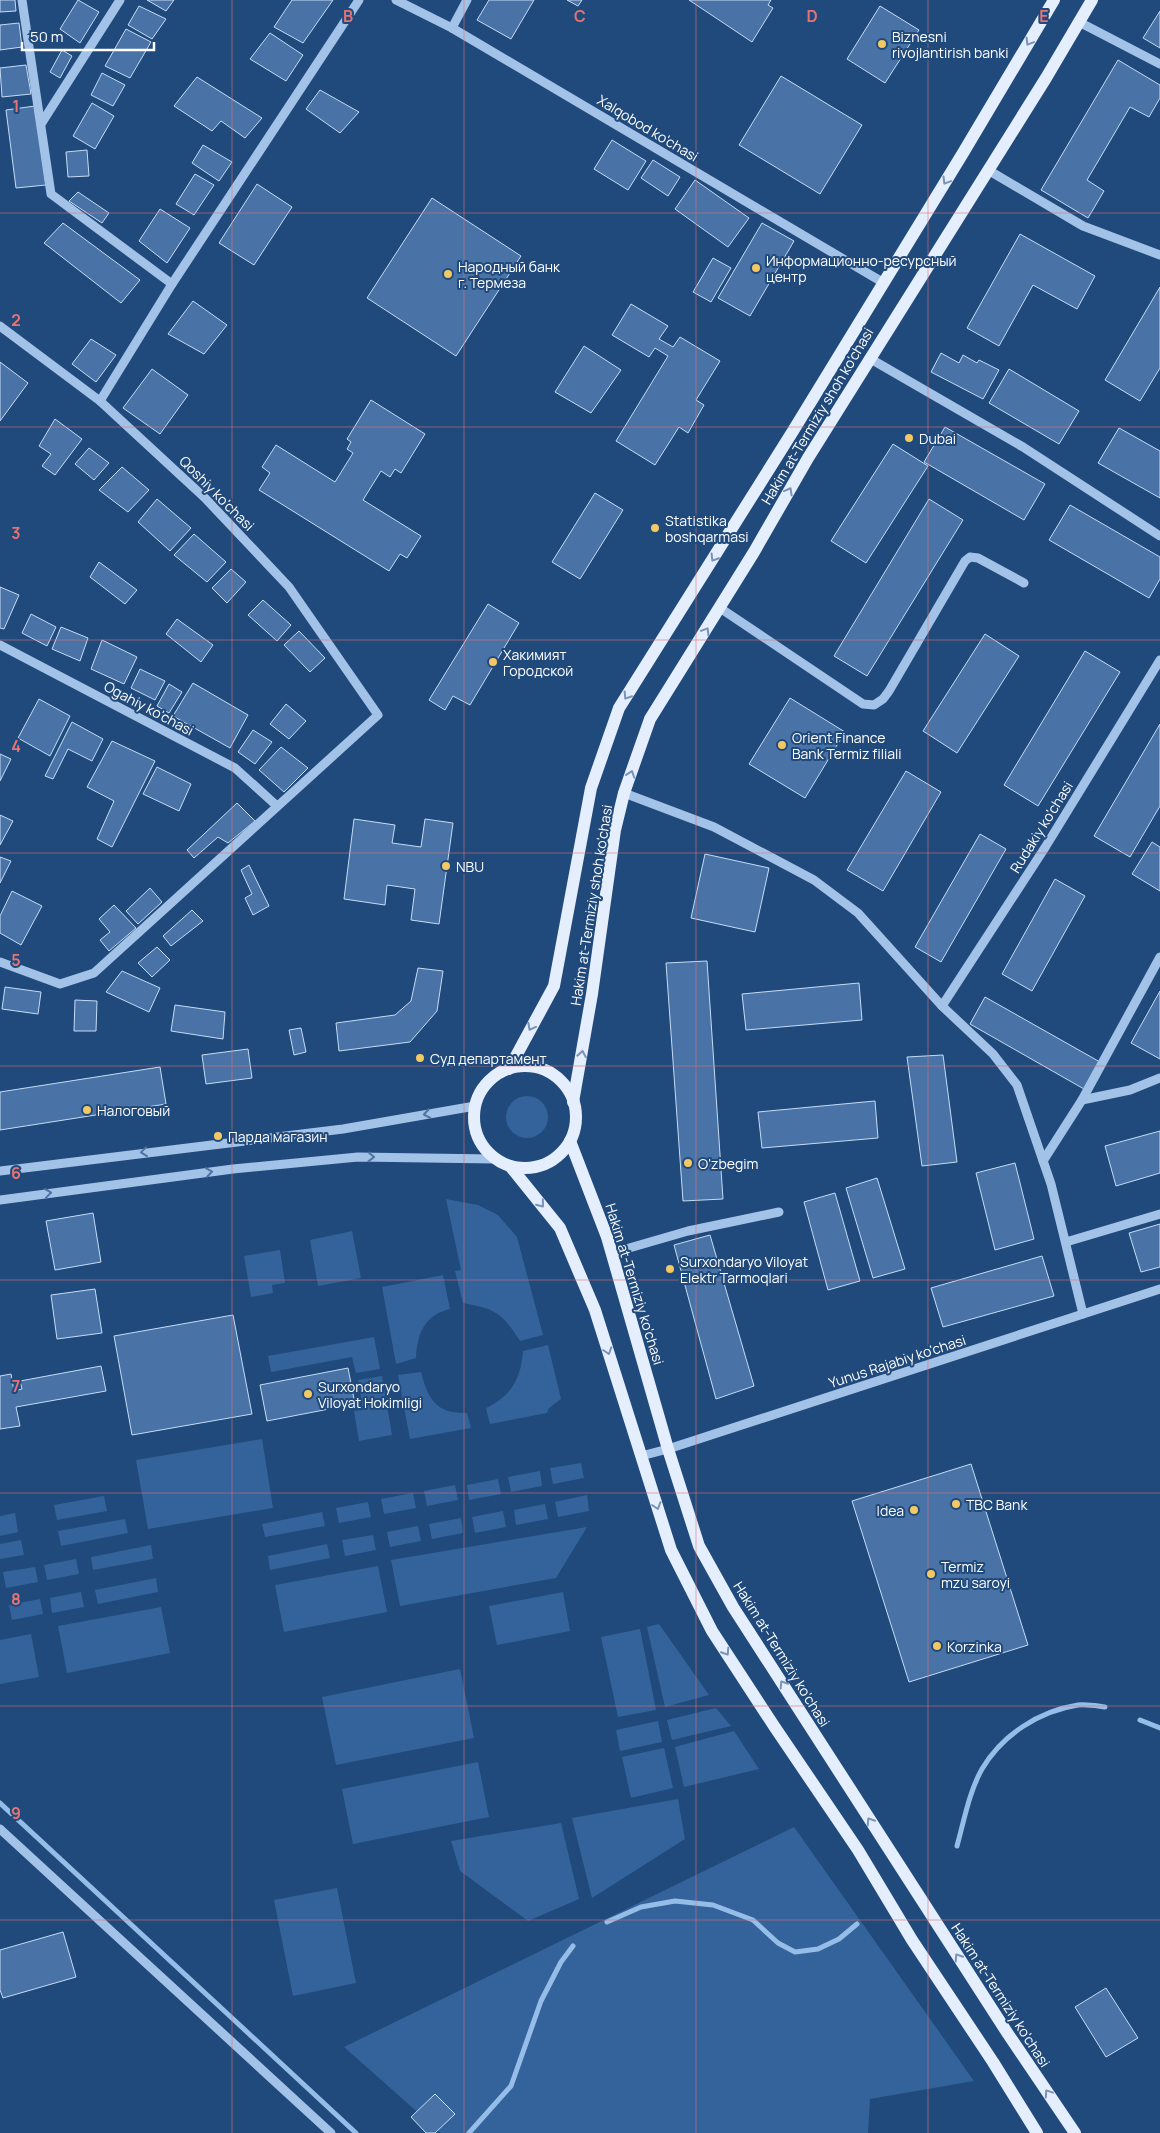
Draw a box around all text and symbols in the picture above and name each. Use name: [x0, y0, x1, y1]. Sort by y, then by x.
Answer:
text: B: [343, 5, 353, 27]
text: C: [574, 5, 586, 27]
text: D: [806, 5, 818, 27]
text: E: [1039, 5, 1049, 27]
scale bar: [22, 20, 155, 52]
text: 50 m: [30, 26, 64, 47]
place label: Biznesni rivojlantirish banki: [892, 27, 1009, 62]
one-way arrow: [1026, 36, 1036, 45]
marker: Biznesni rivojlantirish banki: [876, 38, 888, 50]
street label: Xalqobod ko'chasi: [594, 90, 702, 166]
text: 1: [12, 95, 20, 117]
one-way arrow: [943, 176, 953, 185]
place label: Информационно-ресурсный центр: [766, 251, 957, 286]
place label: Народный банк г. Термеза: [458, 257, 561, 292]
marker: Информационно-ресурсный центр: [750, 262, 762, 274]
marker: Народный банк г. Термеза: [442, 268, 454, 280]
text: 2: [11, 309, 21, 331]
street label: Hakim at-Termiziy shoh ko'chasi: [757, 324, 877, 508]
place label: Dubai: [919, 429, 956, 448]
marker: Dubai: [903, 432, 915, 444]
street label: Qoshiy ko'chasi: [175, 451, 259, 535]
one-way arrow: [782, 487, 792, 496]
place label: Statistika boshqarmasi: [665, 511, 749, 546]
text: 3: [11, 522, 21, 544]
marker: Statistika boshqarmasi: [649, 522, 661, 534]
one-way arrow: [710, 553, 720, 562]
one-way arrow: [699, 627, 709, 636]
place label: Хакимият Городской: [503, 645, 573, 680]
marker: Хакимият Городской: [487, 656, 499, 668]
street label: Ogahiy ko'chasi: [101, 676, 197, 740]
one-way arrow: [624, 690, 634, 699]
place label: Orient Finance Bank Termiz filiali: [792, 728, 902, 763]
text: 4: [11, 735, 21, 757]
marker: Orient Finance Bank Termiz filiali: [776, 739, 788, 751]
one-way arrow: [625, 770, 635, 778]
street label: Rudakiy ko'chasi: [1005, 778, 1077, 876]
street label: Hakim at-Termiziy shoh ko'chasi: [566, 803, 616, 1007]
place label: NBU: [456, 857, 484, 876]
marker: NBU: [440, 860, 452, 872]
text: 5: [11, 949, 21, 971]
one-way arrow: [528, 1022, 538, 1031]
place label: Суд департамент: [430, 1049, 547, 1068]
one-way arrow: [576, 1050, 586, 1058]
marker: Суд департамент: [414, 1052, 426, 1064]
place label: Налоговый: [97, 1101, 170, 1120]
marker: Налоговый: [81, 1104, 93, 1116]
one-way arrow: [422, 1109, 431, 1119]
place label: Парда магазин: [228, 1127, 328, 1146]
marker: Парда магазин: [212, 1130, 224, 1142]
one-way arrow: [140, 1147, 149, 1157]
one-way arrow: [368, 1152, 375, 1162]
place label: O'zbegim: [698, 1154, 759, 1173]
marker: O'zbegim: [682, 1157, 694, 1169]
text: 6: [11, 1162, 21, 1184]
one-way arrow: [206, 1167, 214, 1178]
one-way arrow: [44, 1189, 53, 1199]
one-way arrow: [535, 1198, 543, 1207]
street label: Hakim at-Termiziy ko'chasi: [601, 1201, 669, 1367]
place label: Surxondaryo Viloyat Elektr Tarmoqlari: [680, 1252, 808, 1287]
marker: Surxondaryo Viloyat Elektr Tarmoqlari: [664, 1263, 676, 1275]
street label: Yunus Rajabiy ko'chasi: [826, 1330, 968, 1392]
one-way arrow: [602, 1346, 612, 1354]
text: 7: [12, 1375, 20, 1397]
place label: Surxondaryo Viloyat Hokimligi: [318, 1377, 422, 1412]
marker: Surxondaryo Viloyat Hokimligi: [302, 1388, 314, 1400]
place label: TBC Bank: [966, 1495, 1028, 1514]
marker: TBC Bank: [950, 1498, 962, 1510]
one-way arrow: [651, 1501, 661, 1509]
place label: Idea: [877, 1501, 904, 1520]
marker: Idea: [908, 1504, 920, 1516]
place label: Termiz mzu saroyi: [941, 1557, 1010, 1592]
marker: Termiz mzu saroyi: [925, 1568, 937, 1580]
street label: Hakim at-Termiziy ko'chasi: [729, 1578, 835, 1730]
text: 8: [11, 1588, 21, 1610]
place label: Korzinka: [947, 1637, 1002, 1656]
marker: Korzinka: [931, 1640, 943, 1652]
one-way arrow: [719, 1647, 729, 1656]
one-way arrow: [779, 1680, 789, 1689]
text: 9: [11, 1802, 21, 1824]
one-way arrow: [867, 1817, 877, 1826]
street label: Hakim at-Termiziy ko'chasi: [947, 1919, 1055, 2071]
one-way arrow: [955, 1954, 965, 1963]
one-way arrow: [1045, 2089, 1054, 2099]

